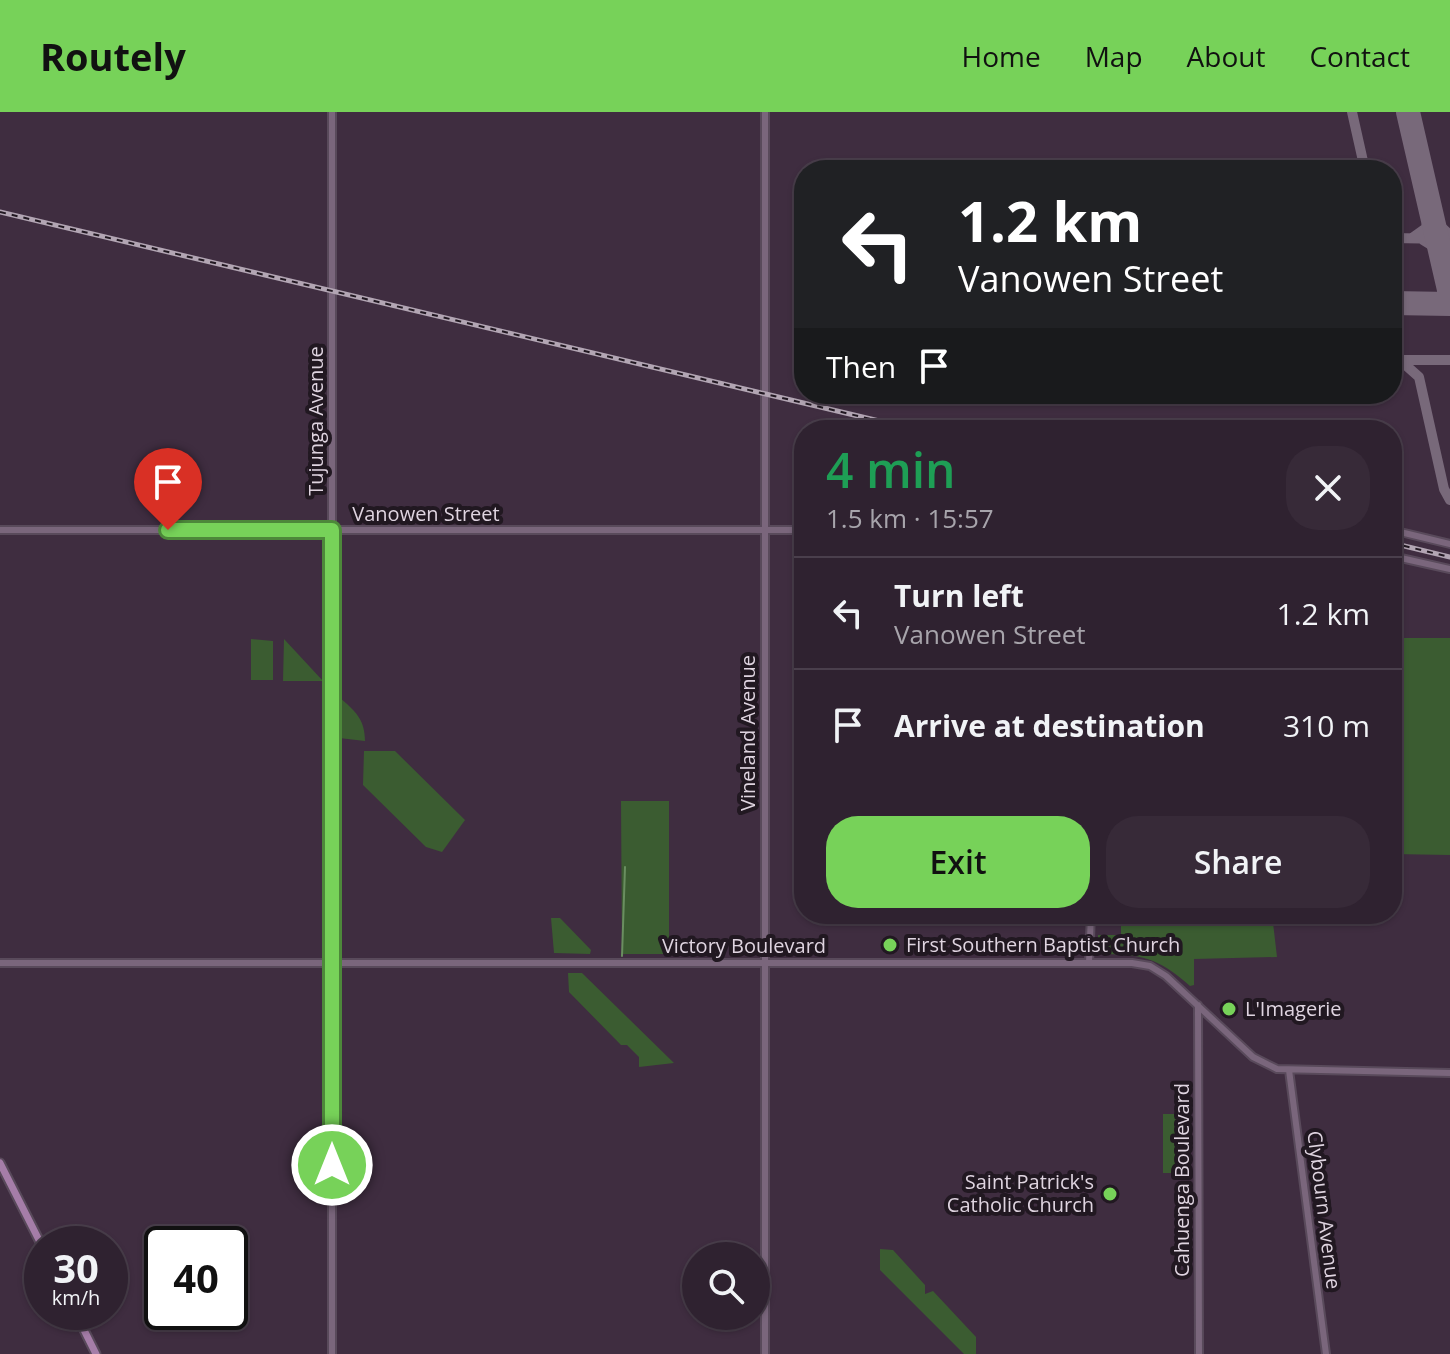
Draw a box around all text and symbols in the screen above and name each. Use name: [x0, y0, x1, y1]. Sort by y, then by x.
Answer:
text: Routely: [40, 30, 186, 82]
text: Home: [962, 37, 1041, 75]
text: Map: [1085, 37, 1143, 75]
text: About: [1187, 37, 1265, 75]
text: Contact: [1309, 37, 1410, 75]
text: 1.2 km: [958, 182, 1142, 258]
icon: left: [826, 192, 930, 296]
text: Vanowen Street: [958, 254, 1223, 303]
icon: arrive: [912, 344, 956, 388]
street label: Tujunga Avenue: [302, 346, 329, 496]
text: Then: [826, 346, 896, 387]
text: 4 min: [826, 437, 956, 502]
button: close: [1286, 446, 1370, 530]
pin: [134, 448, 202, 530]
icon: arrive: [146, 460, 190, 504]
street label: Vanowen Street: [352, 500, 500, 527]
text: 1.5 km · 15:57: [826, 500, 994, 536]
text: Turn left: [894, 575, 1024, 616]
icon: left: [826, 591, 870, 635]
text: 1.2 km: [1276, 593, 1370, 634]
text: Vanowen Street: [894, 616, 1086, 652]
street label: Vineland Avenue: [734, 655, 761, 811]
icon: arrive: [826, 703, 870, 747]
text: Arrive at destination: [894, 705, 1205, 746]
text: 310 m: [1283, 705, 1370, 746]
button: Exit: [826, 816, 1090, 908]
button: Share: [1106, 816, 1370, 908]
place label: First Southern Baptist Church: [906, 931, 1180, 958]
street label: Victory Boulevard: [662, 932, 826, 959]
marker: First Southern Baptist Church: [881, 936, 899, 954]
place label: L'Imagerie: [1245, 995, 1342, 1022]
marker: L'Imagerie: [1220, 1000, 1238, 1018]
street label: Cahuenga Boulevard: [1168, 1083, 1195, 1277]
position arrow: [290, 1123, 374, 1207]
street label: Clybourn Avenue: [1301, 1129, 1348, 1291]
place label: Saint Patrick's Catholic Church: [947, 1168, 1094, 1218]
marker: Saint Patrick's Catholic Church: [1101, 1185, 1119, 1203]
speed limit sign: 40: [144, 1226, 248, 1330]
text: 30: [53, 1240, 99, 1295]
map controls: [682, 1242, 770, 1330]
button: search: [682, 1242, 770, 1330]
text: km/h: [52, 1284, 100, 1311]

